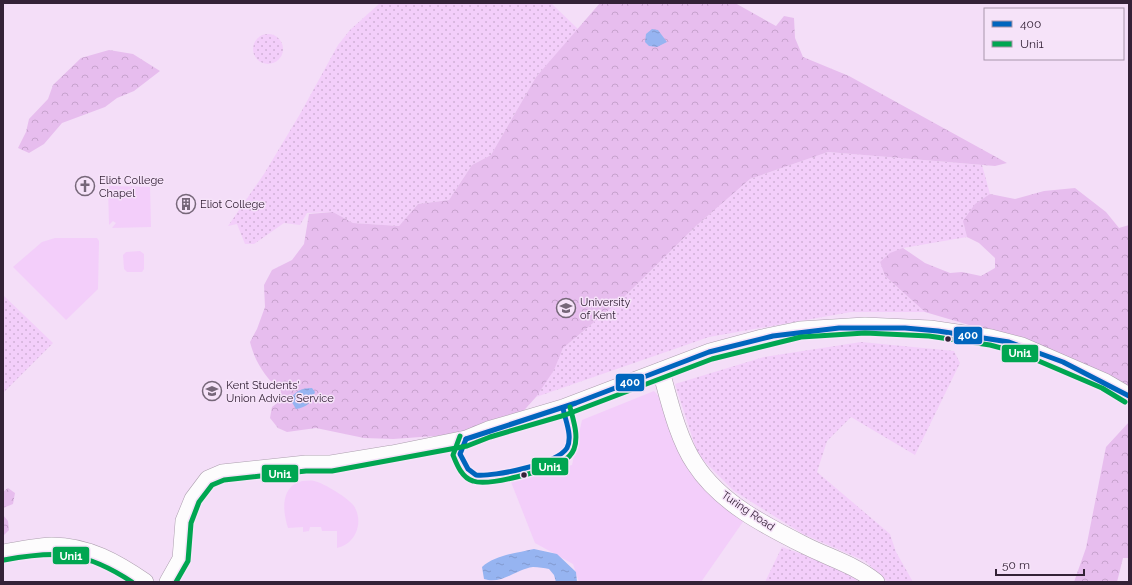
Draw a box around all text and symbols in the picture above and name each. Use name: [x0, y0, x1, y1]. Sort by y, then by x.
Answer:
legend: [984, 8, 1124, 60]
text: 400: [1020, 17, 1041, 31]
text: Uni1: [1020, 37, 1044, 51]
place label: Eliot College Chapel: [99, 174, 164, 200]
church icon: Eliot College Chapel: [74, 175, 96, 197]
building icon: Eliot College: [175, 193, 197, 215]
place label: Eliot College: [200, 198, 265, 211]
place label: University of Kent: [580, 296, 630, 322]
school or university icon: University of Kent: [555, 297, 577, 319]
line badge: 400: [953, 326, 983, 345]
text: 400: [958, 329, 978, 342]
unlabelled marker: [943, 334, 953, 344]
line badge: Uni1: [1001, 344, 1039, 363]
text: Uni1: [1008, 347, 1032, 360]
line badge: 400: [615, 373, 645, 392]
text: 400: [620, 376, 640, 389]
place label: Kent Students' Union Advice Service: [226, 379, 334, 405]
school or university icon: Kent Students' Union Advice Service: [201, 380, 223, 402]
line badge: Uni1: [531, 457, 569, 476]
text: Uni1: [538, 461, 562, 474]
line badge: Uni1: [261, 464, 299, 483]
text: Uni1: [268, 468, 292, 481]
unlabelled marker: [519, 470, 529, 480]
street label: Turing Road: [719, 489, 777, 534]
line badge: Uni1: [52, 546, 90, 565]
text: Uni1: [59, 550, 83, 563]
scale bar: [996, 551, 1084, 577]
text: 50 m: [1002, 558, 1030, 572]

